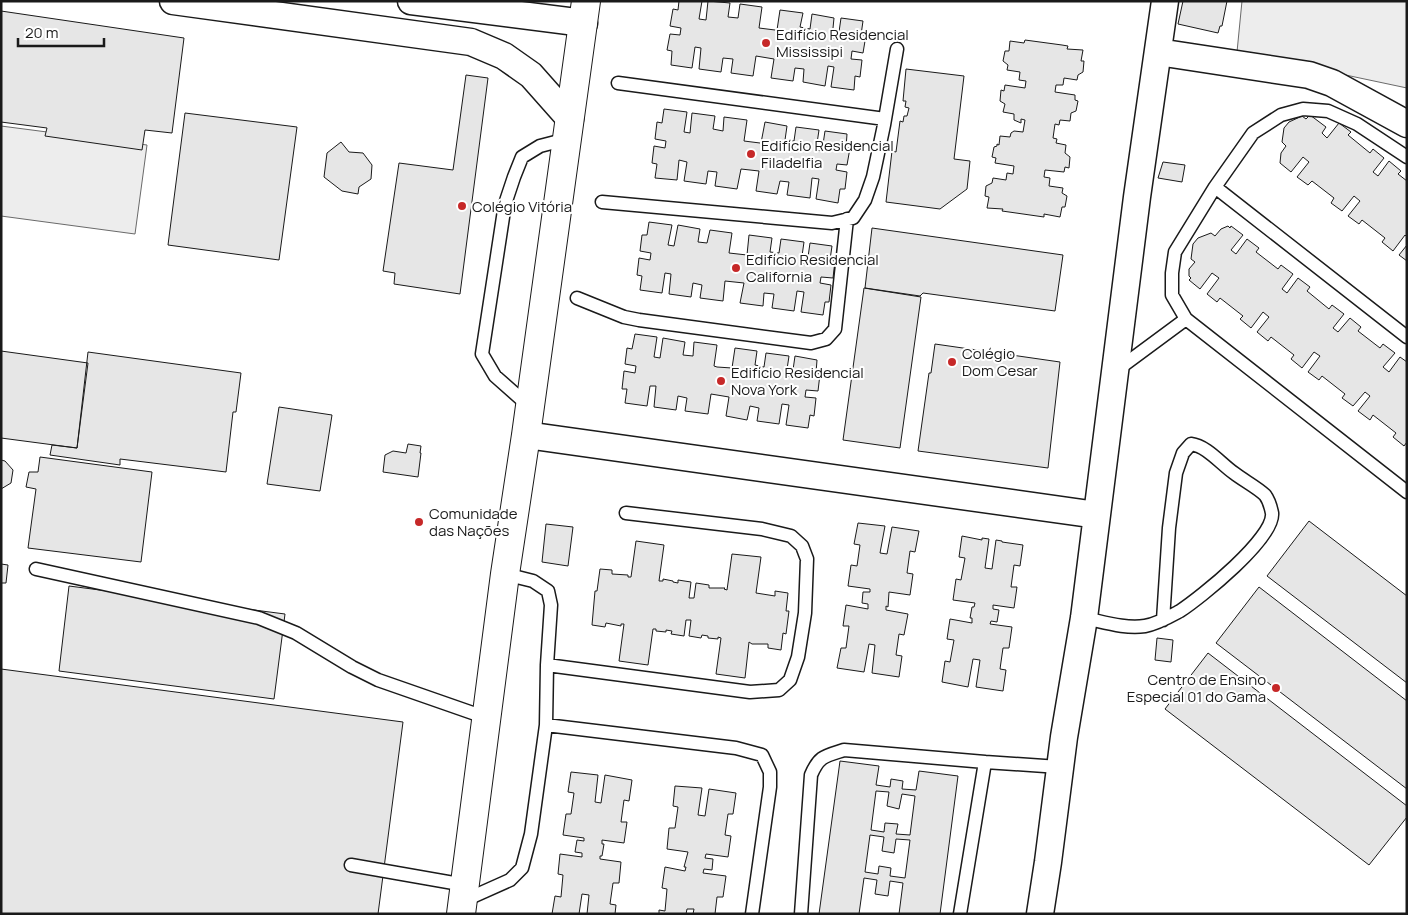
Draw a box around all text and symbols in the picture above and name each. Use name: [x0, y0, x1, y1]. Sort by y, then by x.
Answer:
scale bar: [18, 15, 104, 47]
text: 20 m: [25, 22, 58, 43]
place label: Edifício Residencial Mississipi: [776, 24, 909, 62]
marker: Edifício Residencial Mississipi: [760, 37, 772, 49]
place label: Edifício Residencial Filadelfia: [761, 135, 894, 173]
marker: Edifício Residencial Filadelfia: [745, 148, 757, 160]
place label: Colégio Vitória: [472, 196, 572, 217]
marker: Colégio Vitória: [456, 200, 468, 212]
place label: Edifício Residencial California: [746, 249, 879, 287]
marker: Edifício Residencial California: [730, 262, 742, 274]
place label: Colégio Dom Cesar: [962, 343, 1038, 381]
marker: Colégio Dom Cesar: [946, 356, 958, 368]
place label: Edifício Residencial Nova York: [731, 362, 864, 400]
marker: Edifício Residencial Nova York: [715, 375, 727, 387]
place label: Comunidade das Nações: [429, 503, 518, 541]
marker: Comunidade das Nações: [413, 516, 425, 528]
place label: Centro de Ensino Especial 01 do Gama: [1127, 669, 1266, 707]
marker: Centro de Ensino Especial 01 do Gama: [1270, 682, 1282, 694]

